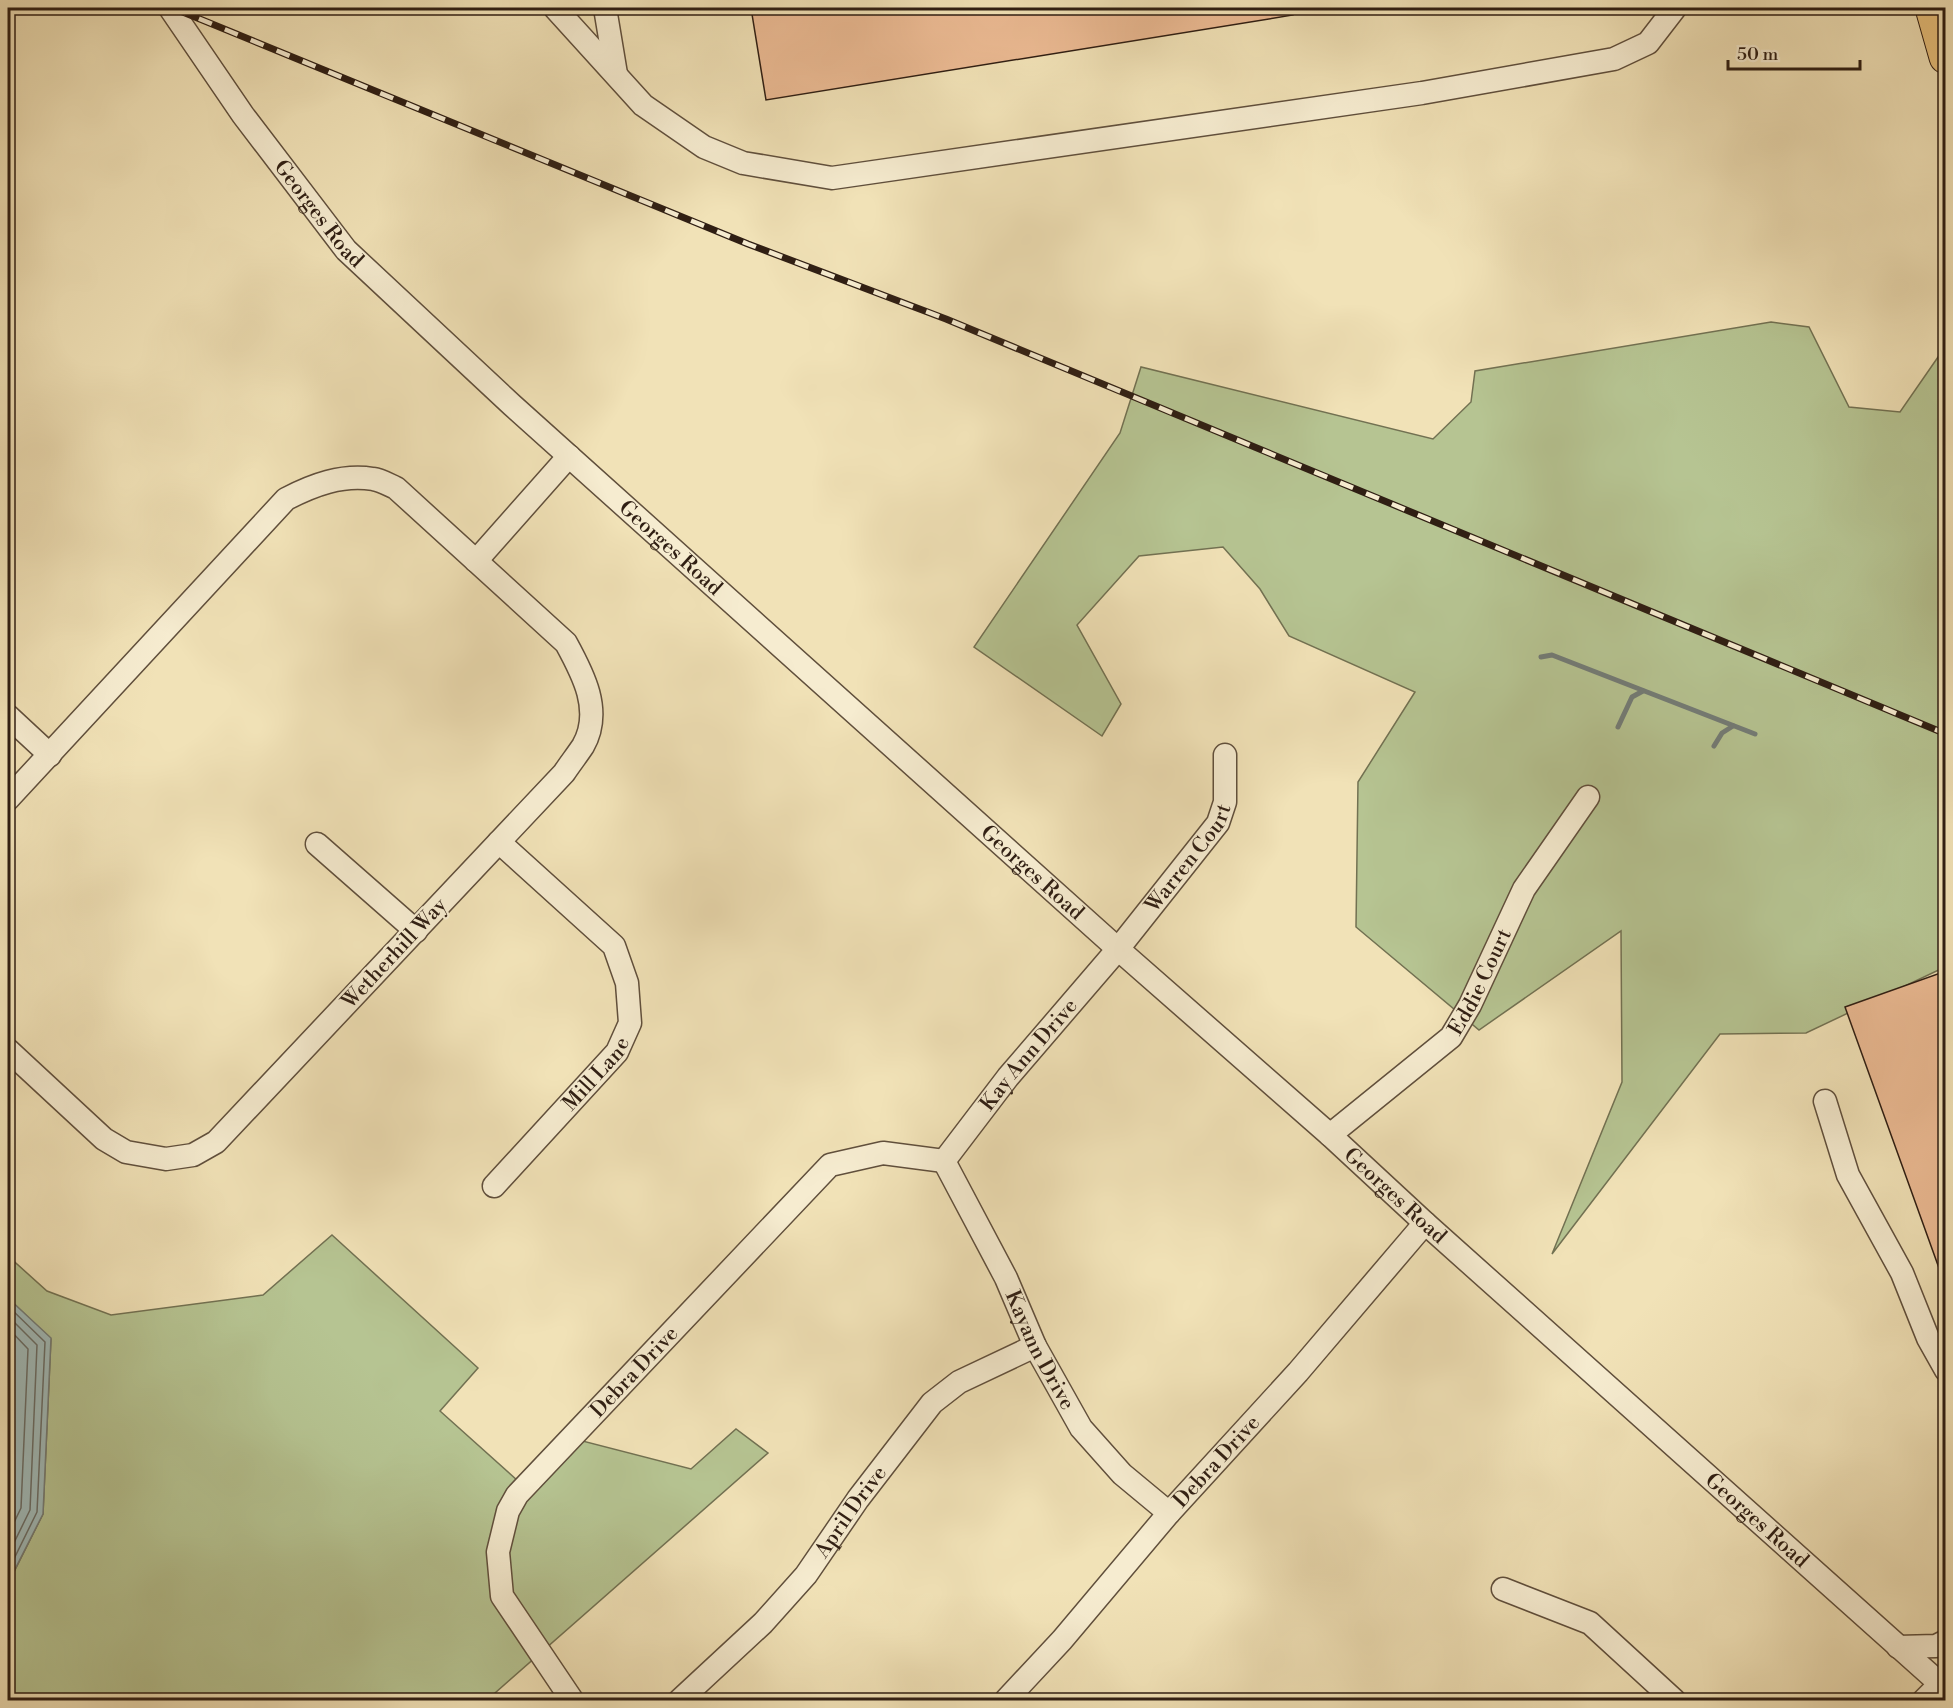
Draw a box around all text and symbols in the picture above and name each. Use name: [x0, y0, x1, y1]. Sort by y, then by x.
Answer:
scale bar: [1728, 33, 1860, 71]
text: 50 m: [1737, 43, 1779, 66]
street label: Georges Road: [268, 155, 369, 274]
street label: Georges Road: [613, 495, 727, 602]
street label: Warren Court: [1140, 800, 1238, 919]
street label: Georges Road: [975, 820, 1089, 926]
street label: Wetherhill Way: [336, 892, 453, 1015]
street label: Eddie Court: [1443, 924, 1518, 1040]
street label: Kay Ann Drive: [975, 994, 1084, 1116]
street label: Mill Lane: [558, 1033, 636, 1117]
street label: Georges Road: [1338, 1143, 1452, 1250]
street label: Kayann Drive: [999, 1287, 1080, 1415]
street label: Debra Drive: [585, 1321, 684, 1424]
street label: Debra Drive: [1168, 1410, 1266, 1514]
street label: April Drive: [809, 1461, 893, 1564]
street label: Georges Road: [1699, 1468, 1814, 1574]

